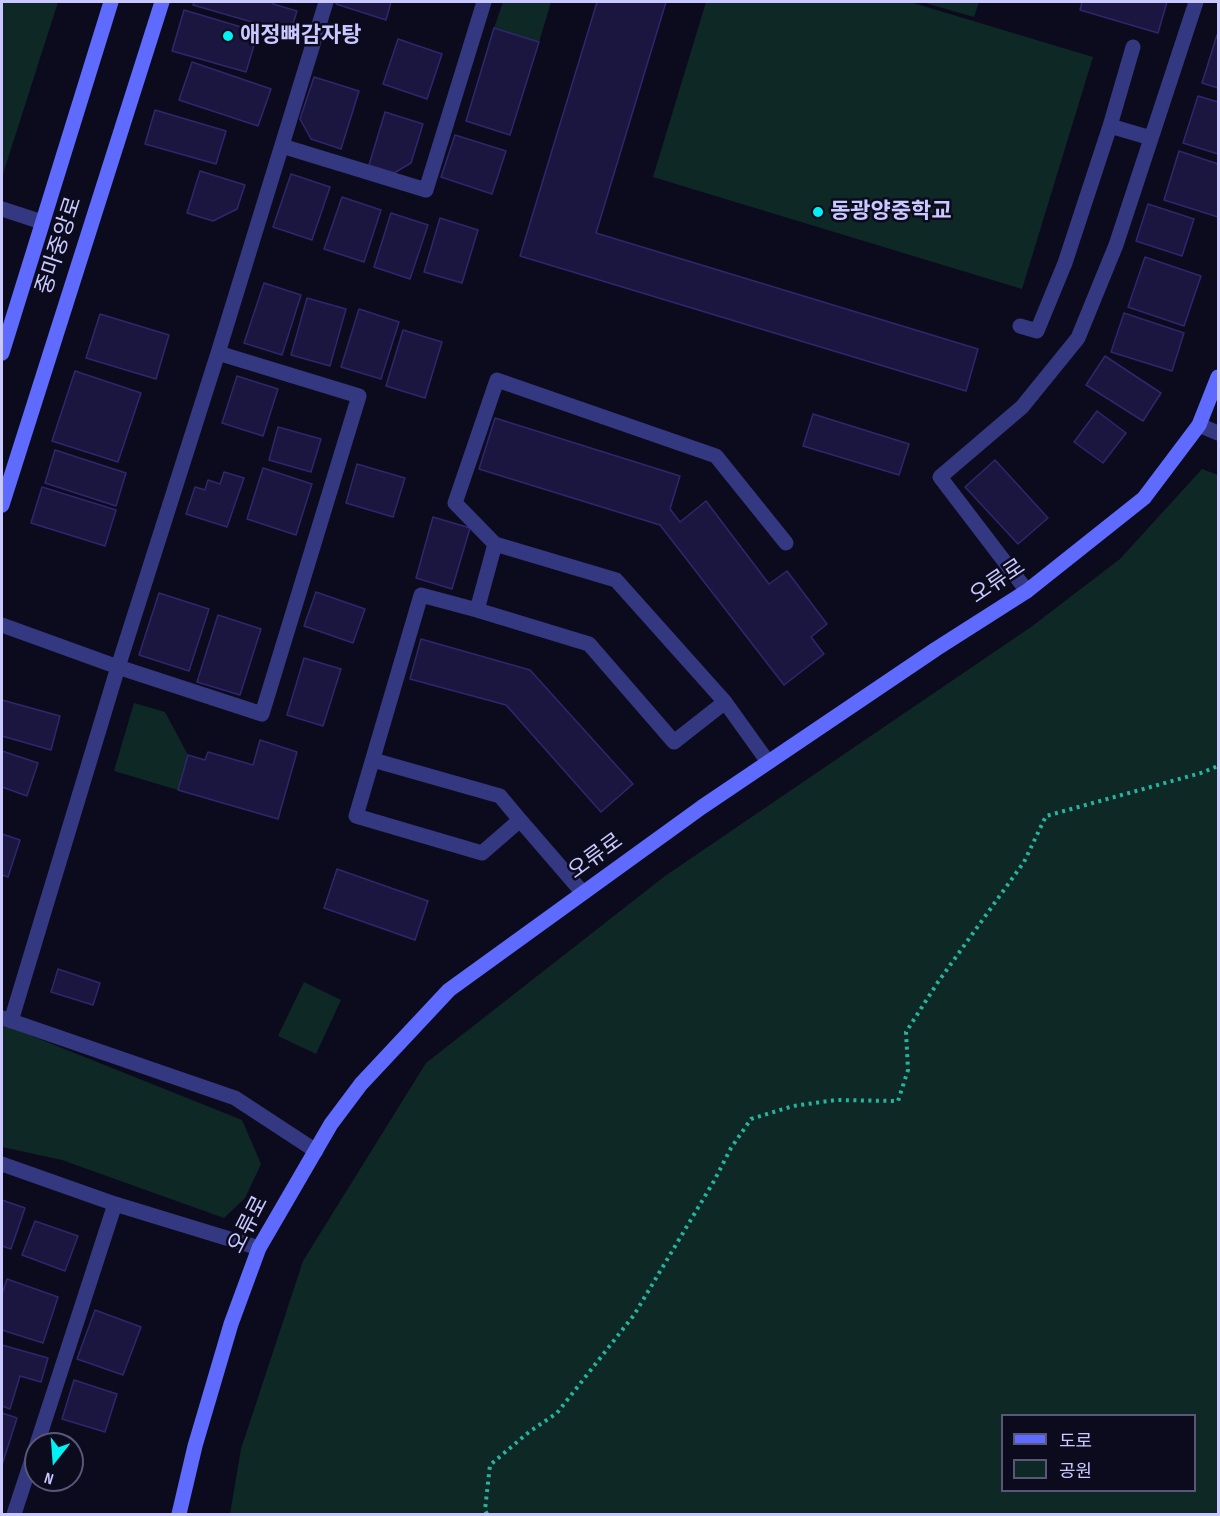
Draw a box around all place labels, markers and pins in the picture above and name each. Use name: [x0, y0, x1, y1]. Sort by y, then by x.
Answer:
place label: 애정뼈감자탕: [240, 23, 361, 49]
marker: 애정뼈감자탕: [221, 29, 235, 43]
place label: 동광양중학교: [830, 199, 951, 225]
marker: 동광양중학교: [811, 205, 825, 219]

